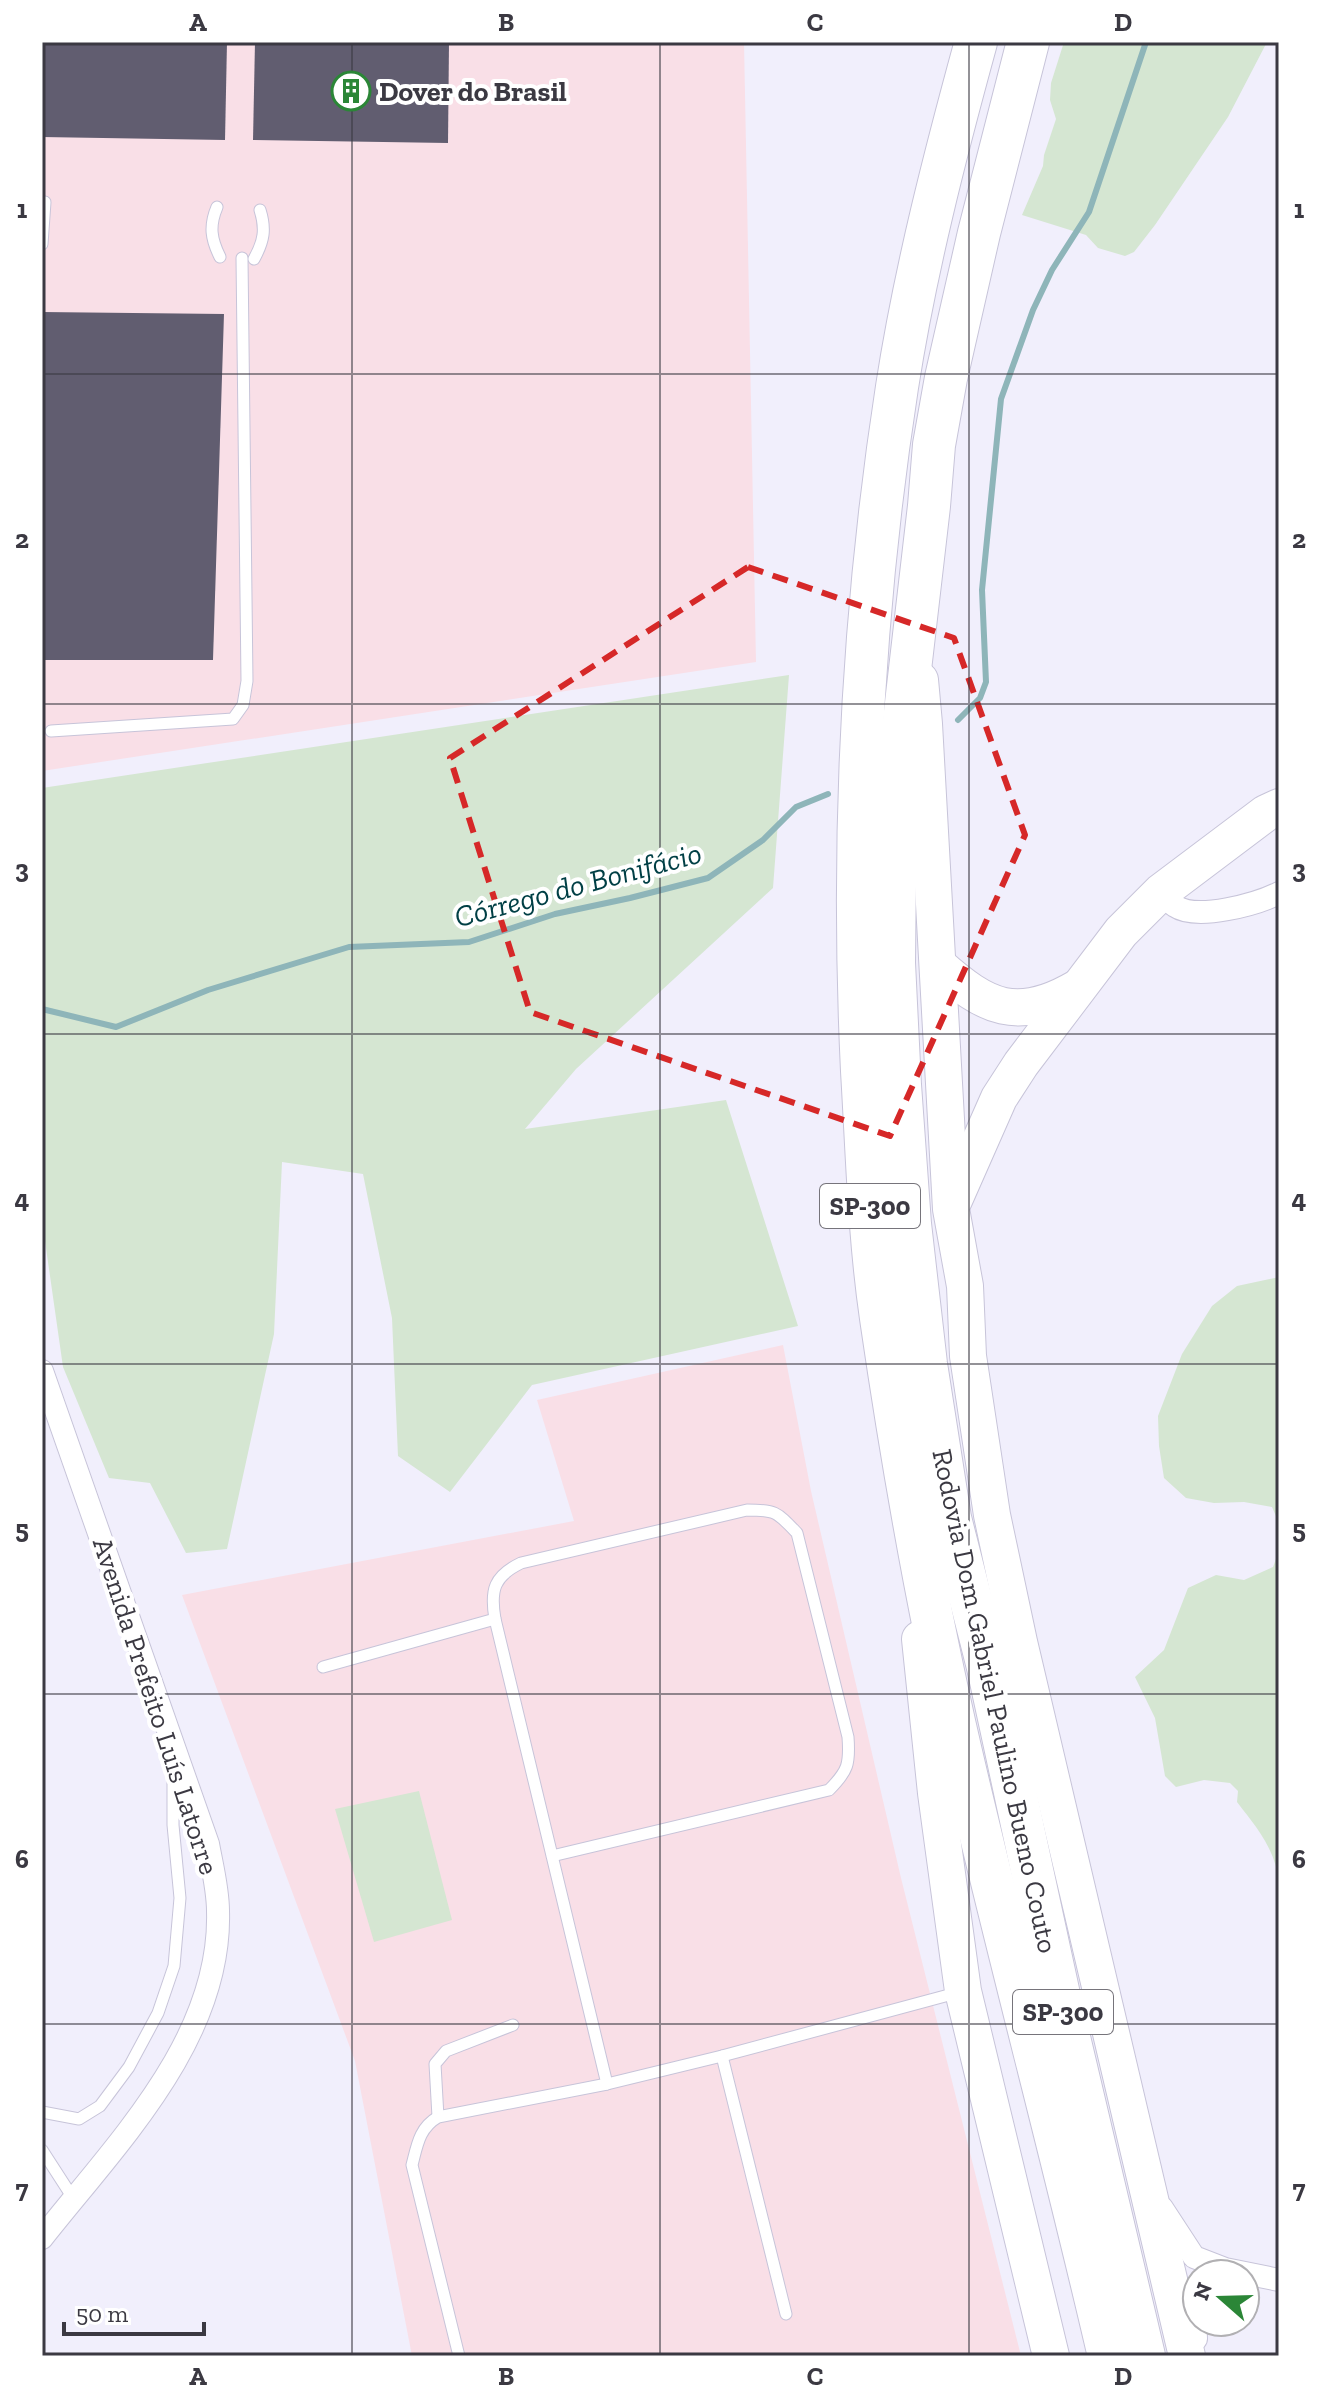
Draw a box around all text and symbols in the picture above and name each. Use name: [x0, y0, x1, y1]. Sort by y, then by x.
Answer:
text: A: [189, 6, 207, 38]
text: B: [498, 6, 514, 38]
text: C: [807, 6, 823, 38]
text: D: [1114, 6, 1132, 38]
building icon: Dover do Brasil: [330, 70, 372, 112]
place label: Dover do Brasil: [379, 75, 567, 108]
text: 1: [17, 193, 28, 225]
text: 1: [1294, 193, 1305, 225]
text: 2: [15, 523, 29, 555]
text: 2: [1292, 523, 1306, 555]
water label: Córrego do Bonifácio: [451, 835, 705, 935]
text: 3: [15, 853, 29, 885]
text: 3: [1292, 853, 1306, 885]
text: 4: [15, 1183, 30, 1215]
text: 4: [1292, 1183, 1307, 1215]
road number: SP-300: [820, 1184, 920, 1228]
street label: Rodovia Dom Gabriel Paulino Bueno Couto: [925, 1446, 1065, 1956]
text: 5: [15, 1513, 29, 1545]
text: 5: [1292, 1513, 1306, 1545]
street label: Avenida Prefeito Luís Latorre: [86, 1533, 226, 1879]
text: 6: [15, 1843, 29, 1875]
text: 6: [1292, 1843, 1306, 1875]
road number: SP-300: [1013, 1990, 1113, 2034]
text: 7: [16, 2173, 29, 2205]
text: 7: [1293, 2173, 1306, 2205]
north arrow: [1181, 2258, 1261, 2338]
text: N: [1187, 2279, 1218, 2304]
scale bar: [64, 2286, 204, 2336]
text: 50 m: [76, 2299, 129, 2328]
text: A: [189, 2360, 207, 2392]
text: B: [498, 2360, 514, 2392]
text: C: [807, 2360, 823, 2392]
text: D: [1114, 2360, 1132, 2392]

